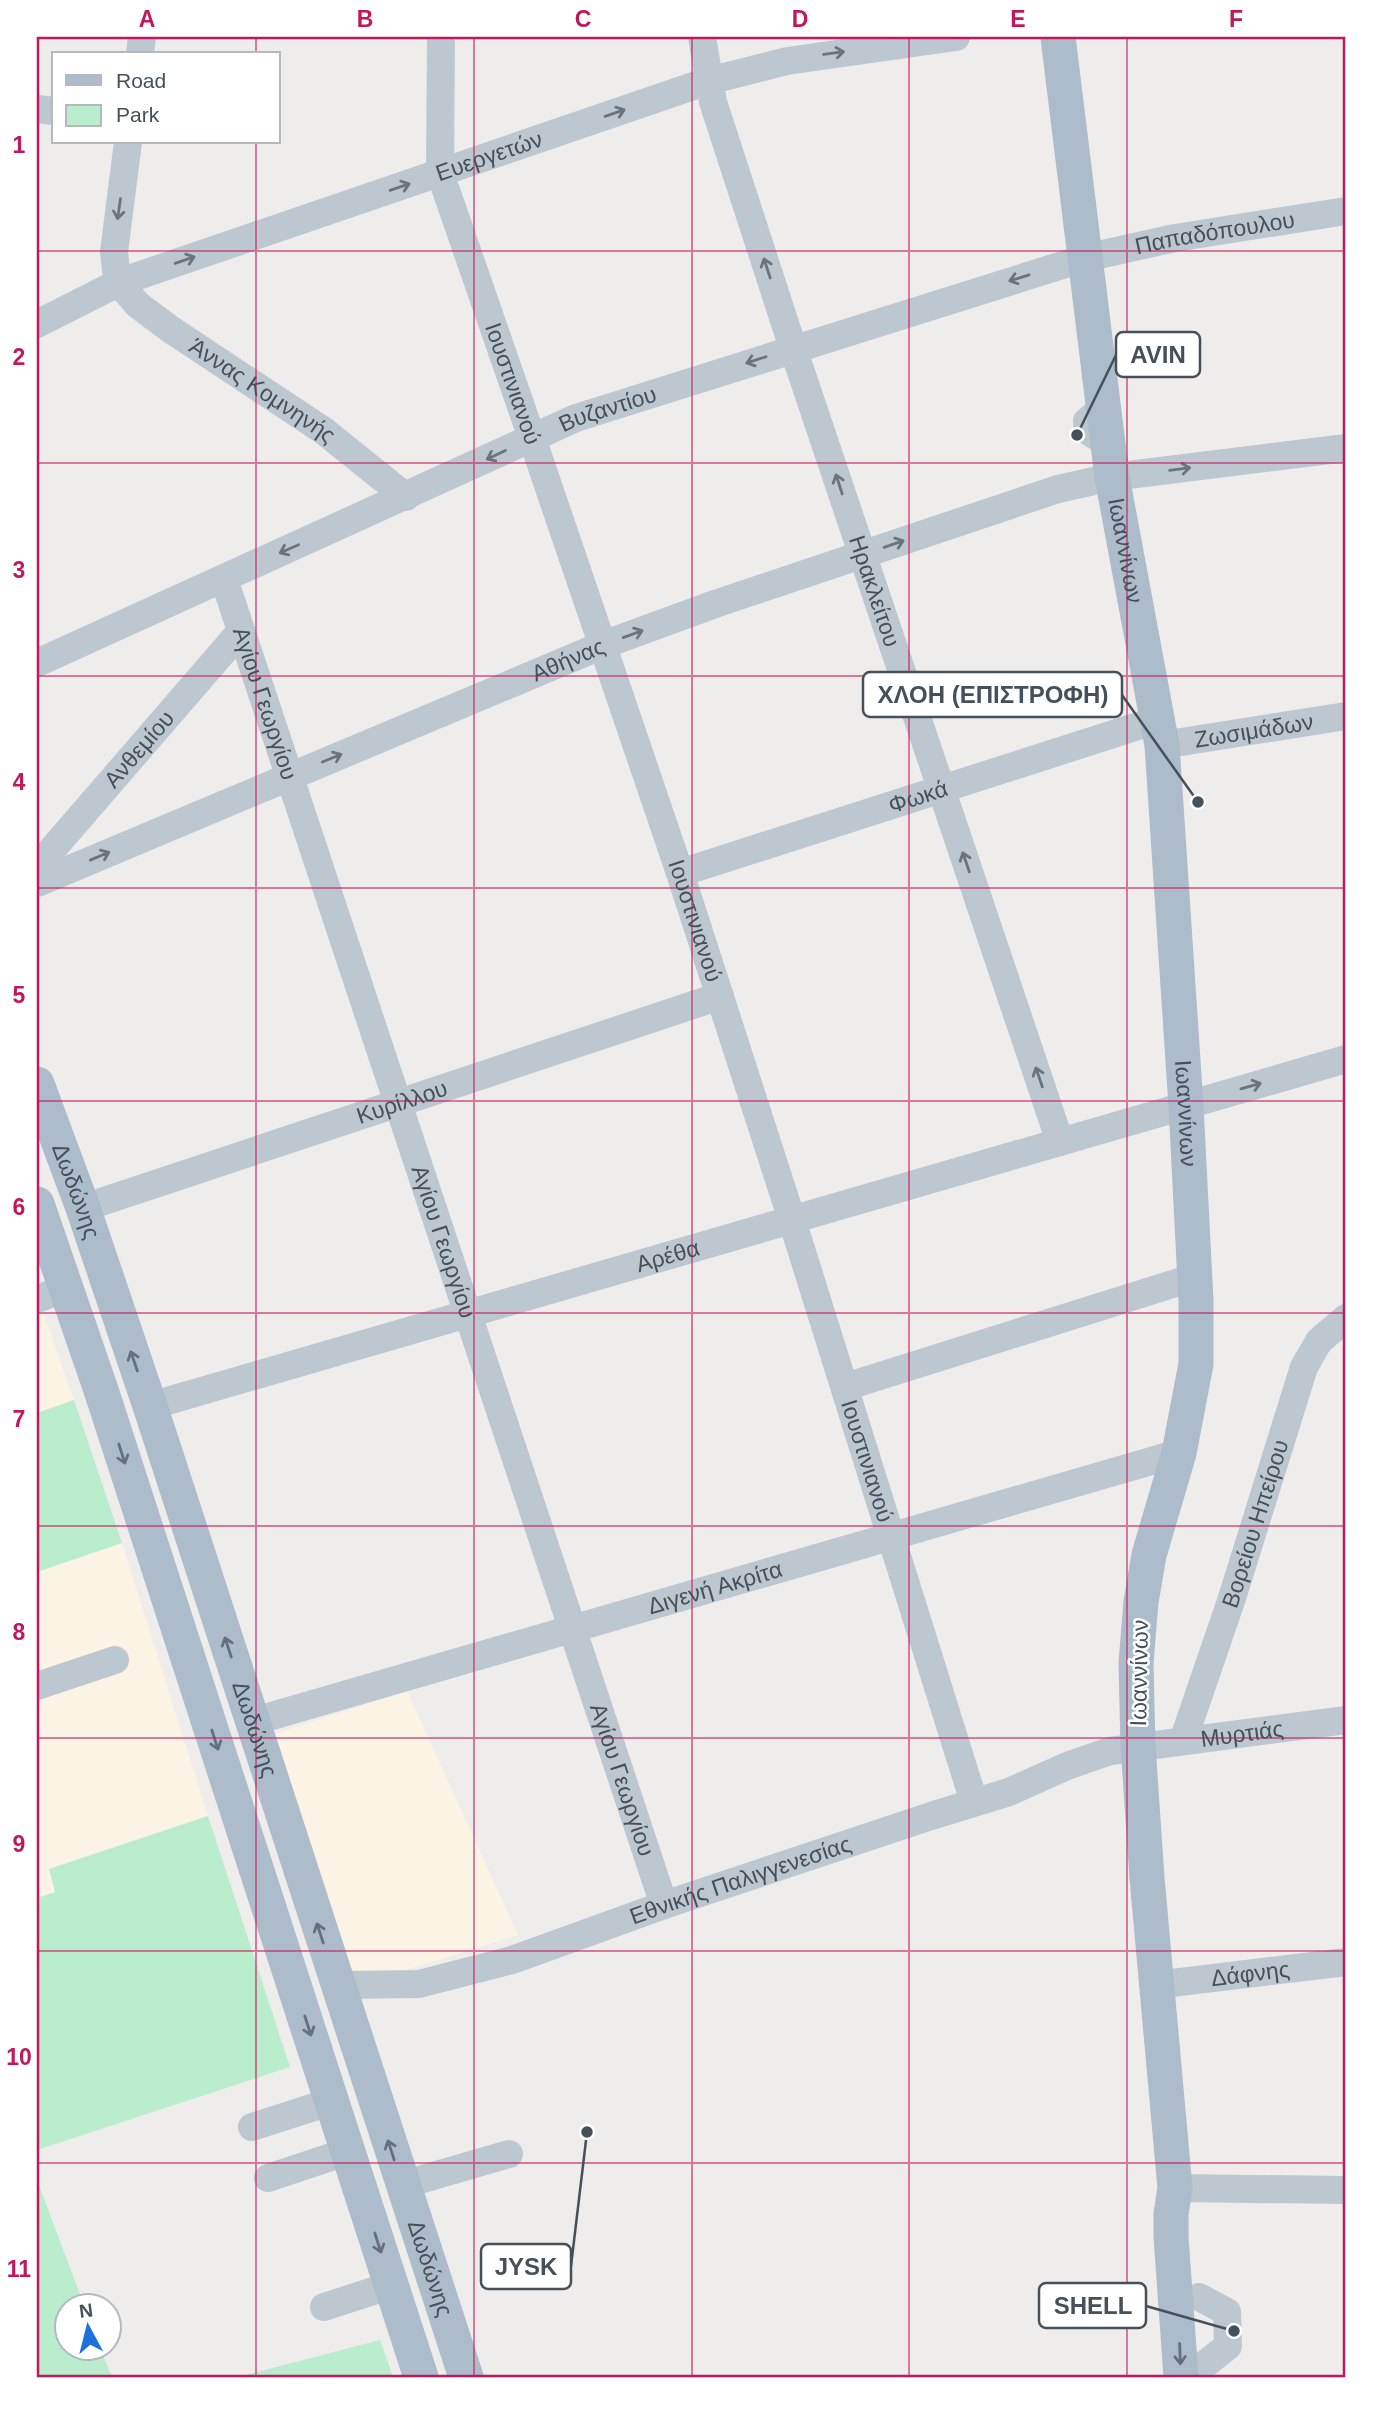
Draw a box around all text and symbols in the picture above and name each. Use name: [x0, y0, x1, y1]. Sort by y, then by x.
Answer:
text: A: [139, 6, 155, 32]
text: B: [357, 6, 373, 32]
text: C: [575, 6, 591, 32]
text: D: [792, 6, 808, 32]
text: E: [1010, 6, 1026, 32]
text: F: [1229, 6, 1243, 32]
one-way arrow: [822, 47, 845, 60]
legend: [52, 52, 280, 144]
text: Road: [116, 69, 166, 92]
text: Park: [116, 103, 160, 126]
one-way arrow: [604, 106, 626, 118]
street label: Ευεργετών: [432, 126, 546, 186]
text: 1: [13, 132, 26, 158]
one-way arrow: [389, 180, 411, 192]
one-way arrow: [112, 198, 125, 220]
street label: Παπαδόπουλου: [1133, 206, 1296, 259]
one-way arrow: [173, 253, 195, 265]
one-way arrow: [760, 257, 772, 279]
one-way arrow: [1009, 272, 1031, 285]
street label: Ιουστινιανού: [480, 319, 546, 448]
callout: AVIN: [1116, 332, 1200, 377]
street label: Άννας Κομνηνής: [185, 333, 341, 448]
text: AVIN: [1130, 341, 1186, 368]
text: 2: [13, 344, 25, 370]
one-way arrow: [745, 355, 767, 368]
street label: Βυζαντίου: [555, 381, 659, 437]
one-way arrow: [486, 449, 507, 462]
one-way arrow: [1168, 462, 1191, 475]
one-way arrow: [832, 473, 844, 495]
street label: Ιωαννίνων: [1103, 496, 1148, 605]
street label: Ηρακλείτου: [844, 532, 905, 650]
one-way arrow: [883, 537, 905, 550]
one-way arrow: [279, 543, 300, 556]
text: 3: [13, 557, 25, 583]
street label: Αγίου Γεωργίου: [228, 624, 303, 783]
one-way arrow: [621, 627, 643, 640]
street label: Αθήνας: [528, 633, 608, 687]
callout: ΧΛΟΗ (ΕΠΙΣΤΡΟΦΗ): [863, 672, 1122, 717]
text: ΧΛΟΗ (ΕΠΙΣΤΡΟΦΗ): [878, 681, 1108, 708]
street label: Ανθεμίου: [99, 705, 179, 793]
street label: Ζωσιμάδων: [1192, 708, 1315, 753]
one-way arrow: [320, 750, 342, 763]
text: 4: [13, 769, 26, 795]
street label: Φωκά: [885, 775, 951, 818]
one-way arrow: [88, 849, 110, 862]
one-way arrow: [959, 851, 971, 873]
street label: Ιουστινιανού: [663, 856, 727, 985]
text: 5: [13, 982, 26, 1008]
street label: Ιωαννίνων: [1170, 1059, 1202, 1167]
one-way arrow: [1032, 1067, 1044, 1089]
street label: Κυρίλλου: [353, 1075, 451, 1129]
one-way arrow: [1240, 1079, 1262, 1092]
street label: Δωδώνης: [47, 1140, 105, 1242]
street label: Αγίου Γεωργίου: [406, 1162, 481, 1321]
text: 6: [13, 1194, 25, 1220]
street label: Αρέθα: [633, 1234, 702, 1277]
one-way arrow: [127, 1350, 139, 1372]
street label: Ιουστινιανού: [836, 1396, 899, 1525]
text: 7: [13, 1406, 25, 1432]
street label: Βορείου Ηπείρου: [1217, 1436, 1294, 1611]
one-way arrow: [116, 1443, 129, 1465]
street label: Διγενή Ακρίτα: [645, 1556, 785, 1619]
text: 8: [13, 1619, 26, 1645]
street label: Ιωαννίνων: [1125, 1619, 1153, 1727]
one-way arrow: [220, 1636, 233, 1658]
street label: Δωδώνης: [227, 1678, 283, 1780]
street label: Αγίου Γεωργίου: [585, 1700, 660, 1859]
street label: Μυρτιάς: [1199, 1715, 1285, 1752]
one-way arrow: [210, 1729, 222, 1751]
text: 9: [13, 1831, 25, 1857]
street label: Εθνικής Παλιγγενεσίας: [626, 1831, 854, 1929]
one-way arrow: [313, 1923, 325, 1945]
street label: Δάφνης: [1210, 1956, 1291, 1991]
one-way arrow: [303, 2015, 316, 2037]
text: 10: [6, 2044, 32, 2070]
one-way arrow: [384, 2139, 396, 2161]
street label: Δωδώνης: [403, 2217, 458, 2320]
one-way arrow: [372, 2232, 385, 2254]
callout: JYSK: [481, 2244, 571, 2289]
text: JYSK: [495, 2253, 558, 2280]
text: 11: [7, 2256, 31, 2282]
callout: SHELL: [1039, 2283, 1146, 2328]
north arrow: [52, 2292, 122, 2362]
text: SHELL: [1054, 2292, 1132, 2319]
text: N: [78, 2299, 94, 2322]
one-way arrow: [1173, 2342, 1186, 2365]

